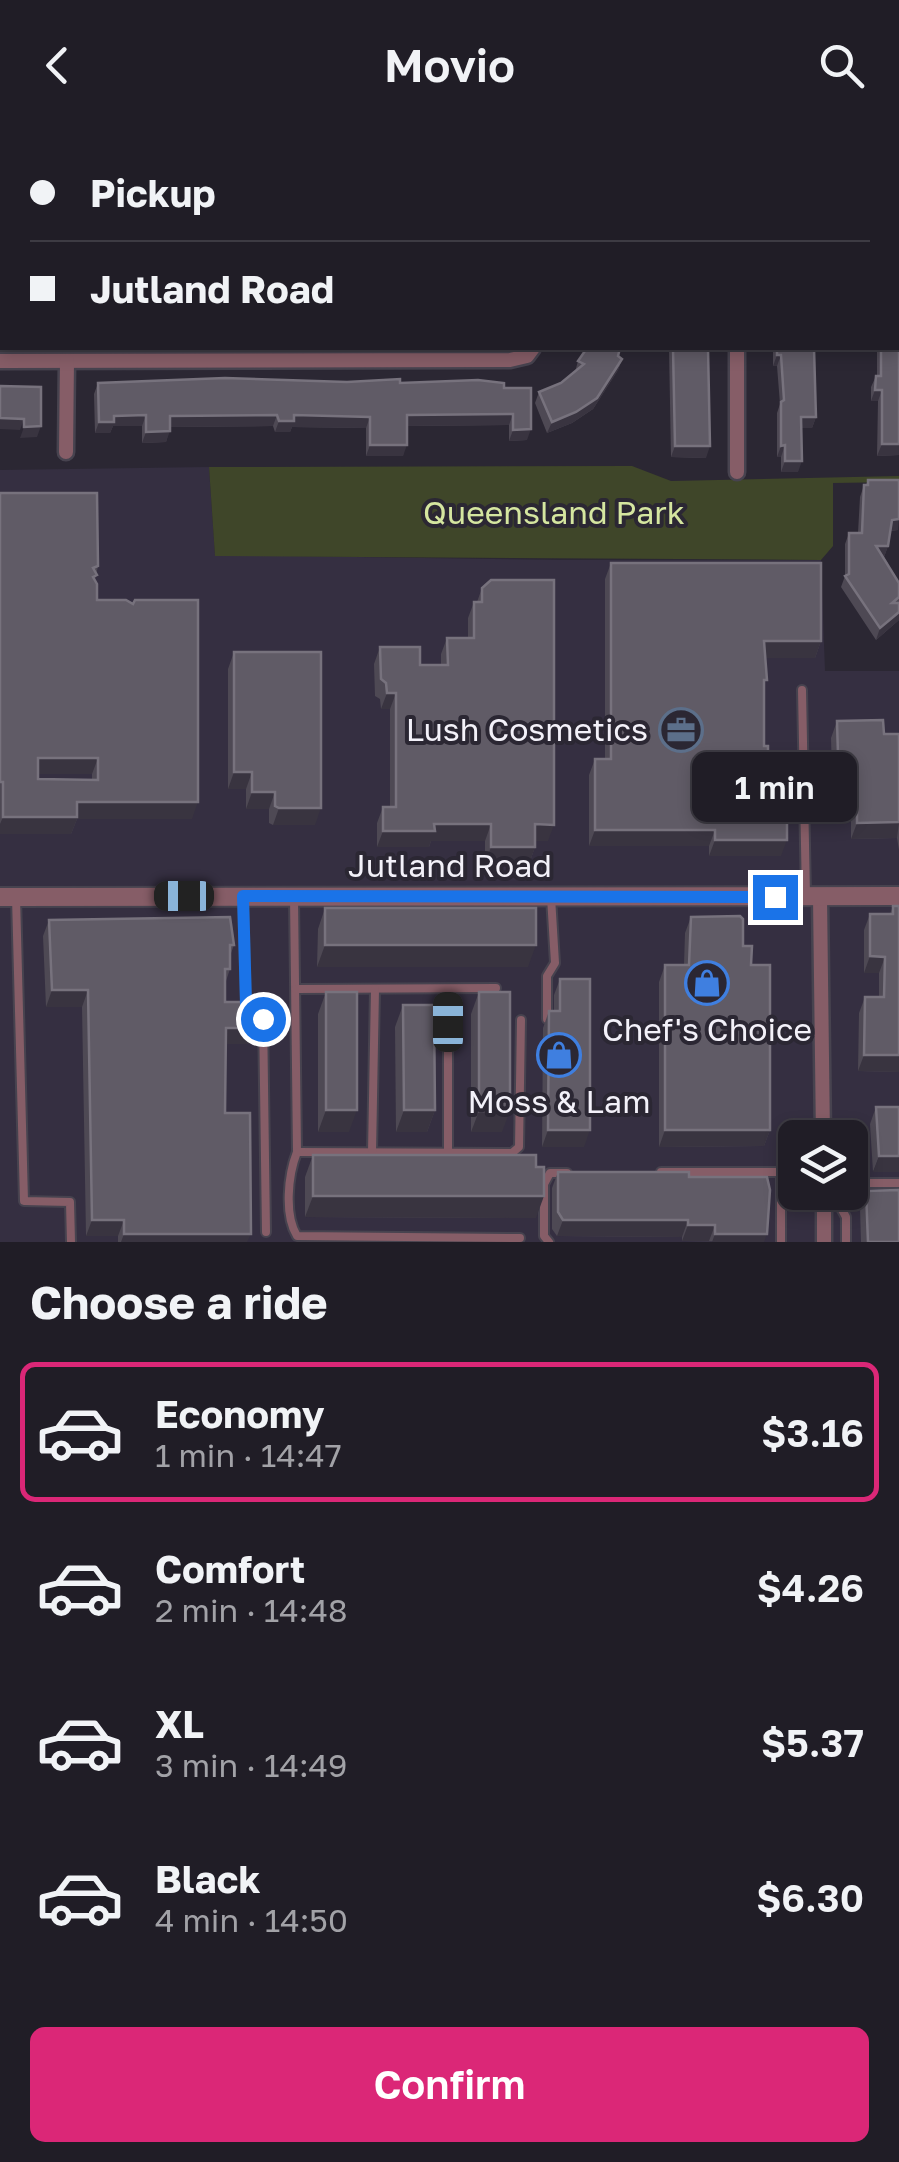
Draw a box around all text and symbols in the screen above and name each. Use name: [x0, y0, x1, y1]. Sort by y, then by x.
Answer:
icon: back: [30, 38, 85, 93]
text: Movio: [384, 38, 515, 92]
icon: search: [814, 38, 869, 93]
text: Pickup: [90, 170, 216, 215]
text: Jutland Road: [90, 266, 334, 311]
park label: Queensland Park: [423, 493, 685, 531]
office icon: Lush Cosmetics: [658, 707, 704, 753]
place label: Lush Cosmetics: [406, 710, 648, 748]
callout: 1 min: [692, 752, 858, 822]
text: 1 min: [734, 768, 815, 806]
street label: Jutland Road: [348, 846, 552, 884]
route end: [753, 875, 798, 920]
car: [154, 881, 214, 911]
shop icon: Chef's Choice: [684, 960, 730, 1006]
car: [433, 992, 463, 1052]
route start: [241, 997, 286, 1042]
place label: Chef's Choice: [602, 1010, 812, 1048]
shop icon: Moss & Lam: [536, 1032, 582, 1078]
place label: Moss & Lam: [467, 1082, 651, 1120]
map controls: [778, 1120, 868, 1210]
button: layers: [778, 1120, 868, 1210]
text: Choose a ride: [30, 1275, 328, 1329]
icon: car: [35, 1387, 125, 1477]
text: Economy: [155, 1391, 324, 1436]
text: $3.16: [761, 1410, 864, 1455]
text: 1 min · 14:47: [155, 1436, 342, 1474]
icon: car: [35, 1542, 125, 1632]
text: Comfort: [155, 1546, 305, 1591]
text: $4.26: [757, 1565, 864, 1610]
text: 2 min · 14:48: [155, 1591, 347, 1629]
icon: car: [35, 1697, 125, 1787]
text: XL: [155, 1701, 204, 1746]
text: $5.37: [761, 1720, 864, 1765]
text: 3 min · 14:49: [155, 1746, 347, 1784]
icon: car: [35, 1852, 125, 1942]
text: Black: [155, 1856, 260, 1901]
text: $6.30: [756, 1875, 864, 1920]
text: 4 min · 14:50: [155, 1901, 348, 1939]
button: Confirm: [30, 2027, 869, 2142]

